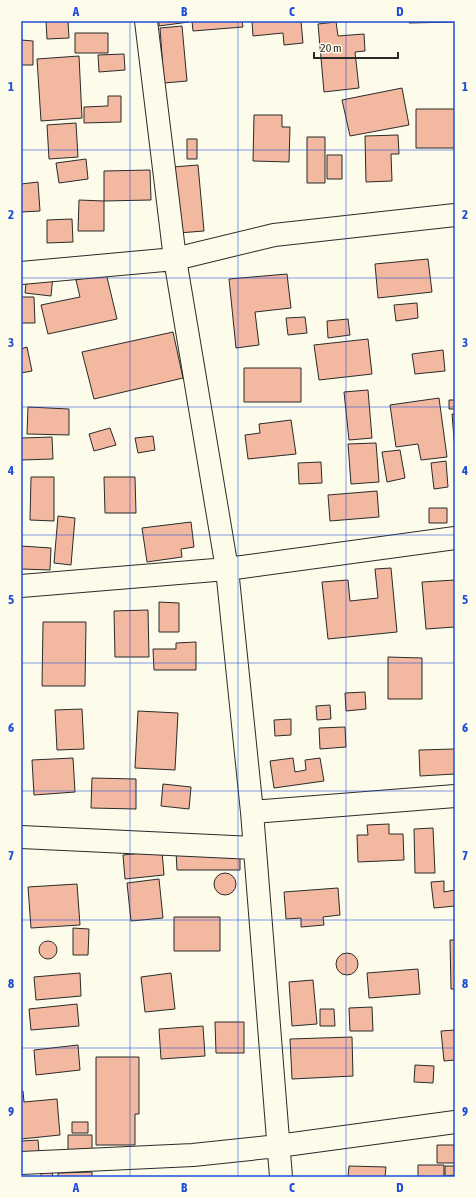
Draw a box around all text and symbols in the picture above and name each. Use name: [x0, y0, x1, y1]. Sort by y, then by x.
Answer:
text: A: [72, 4, 80, 19]
text: B: [181, 4, 188, 19]
text: C: [289, 4, 295, 19]
text: D: [396, 4, 404, 19]
scale bar: [314, 34, 398, 60]
text: 20 m: [320, 41, 342, 55]
text: 1: [8, 79, 14, 94]
text: 1: [462, 79, 468, 94]
text: 2: [8, 207, 14, 222]
text: 2: [462, 207, 468, 222]
text: 3: [8, 335, 14, 350]
text: 3: [462, 335, 468, 350]
text: 4: [7, 463, 14, 478]
text: 4: [461, 463, 468, 478]
text: 5: [8, 592, 14, 607]
text: 5: [462, 592, 468, 607]
text: 6: [8, 720, 14, 735]
text: 6: [462, 720, 468, 735]
text: 7: [8, 848, 14, 863]
text: 7: [462, 848, 468, 863]
text: 8: [8, 976, 14, 991]
text: 8: [462, 976, 468, 991]
text: 9: [8, 1104, 14, 1119]
text: 9: [462, 1104, 468, 1119]
text: A: [72, 1180, 80, 1195]
text: B: [181, 1180, 188, 1195]
text: C: [289, 1180, 295, 1195]
text: D: [396, 1180, 404, 1195]

